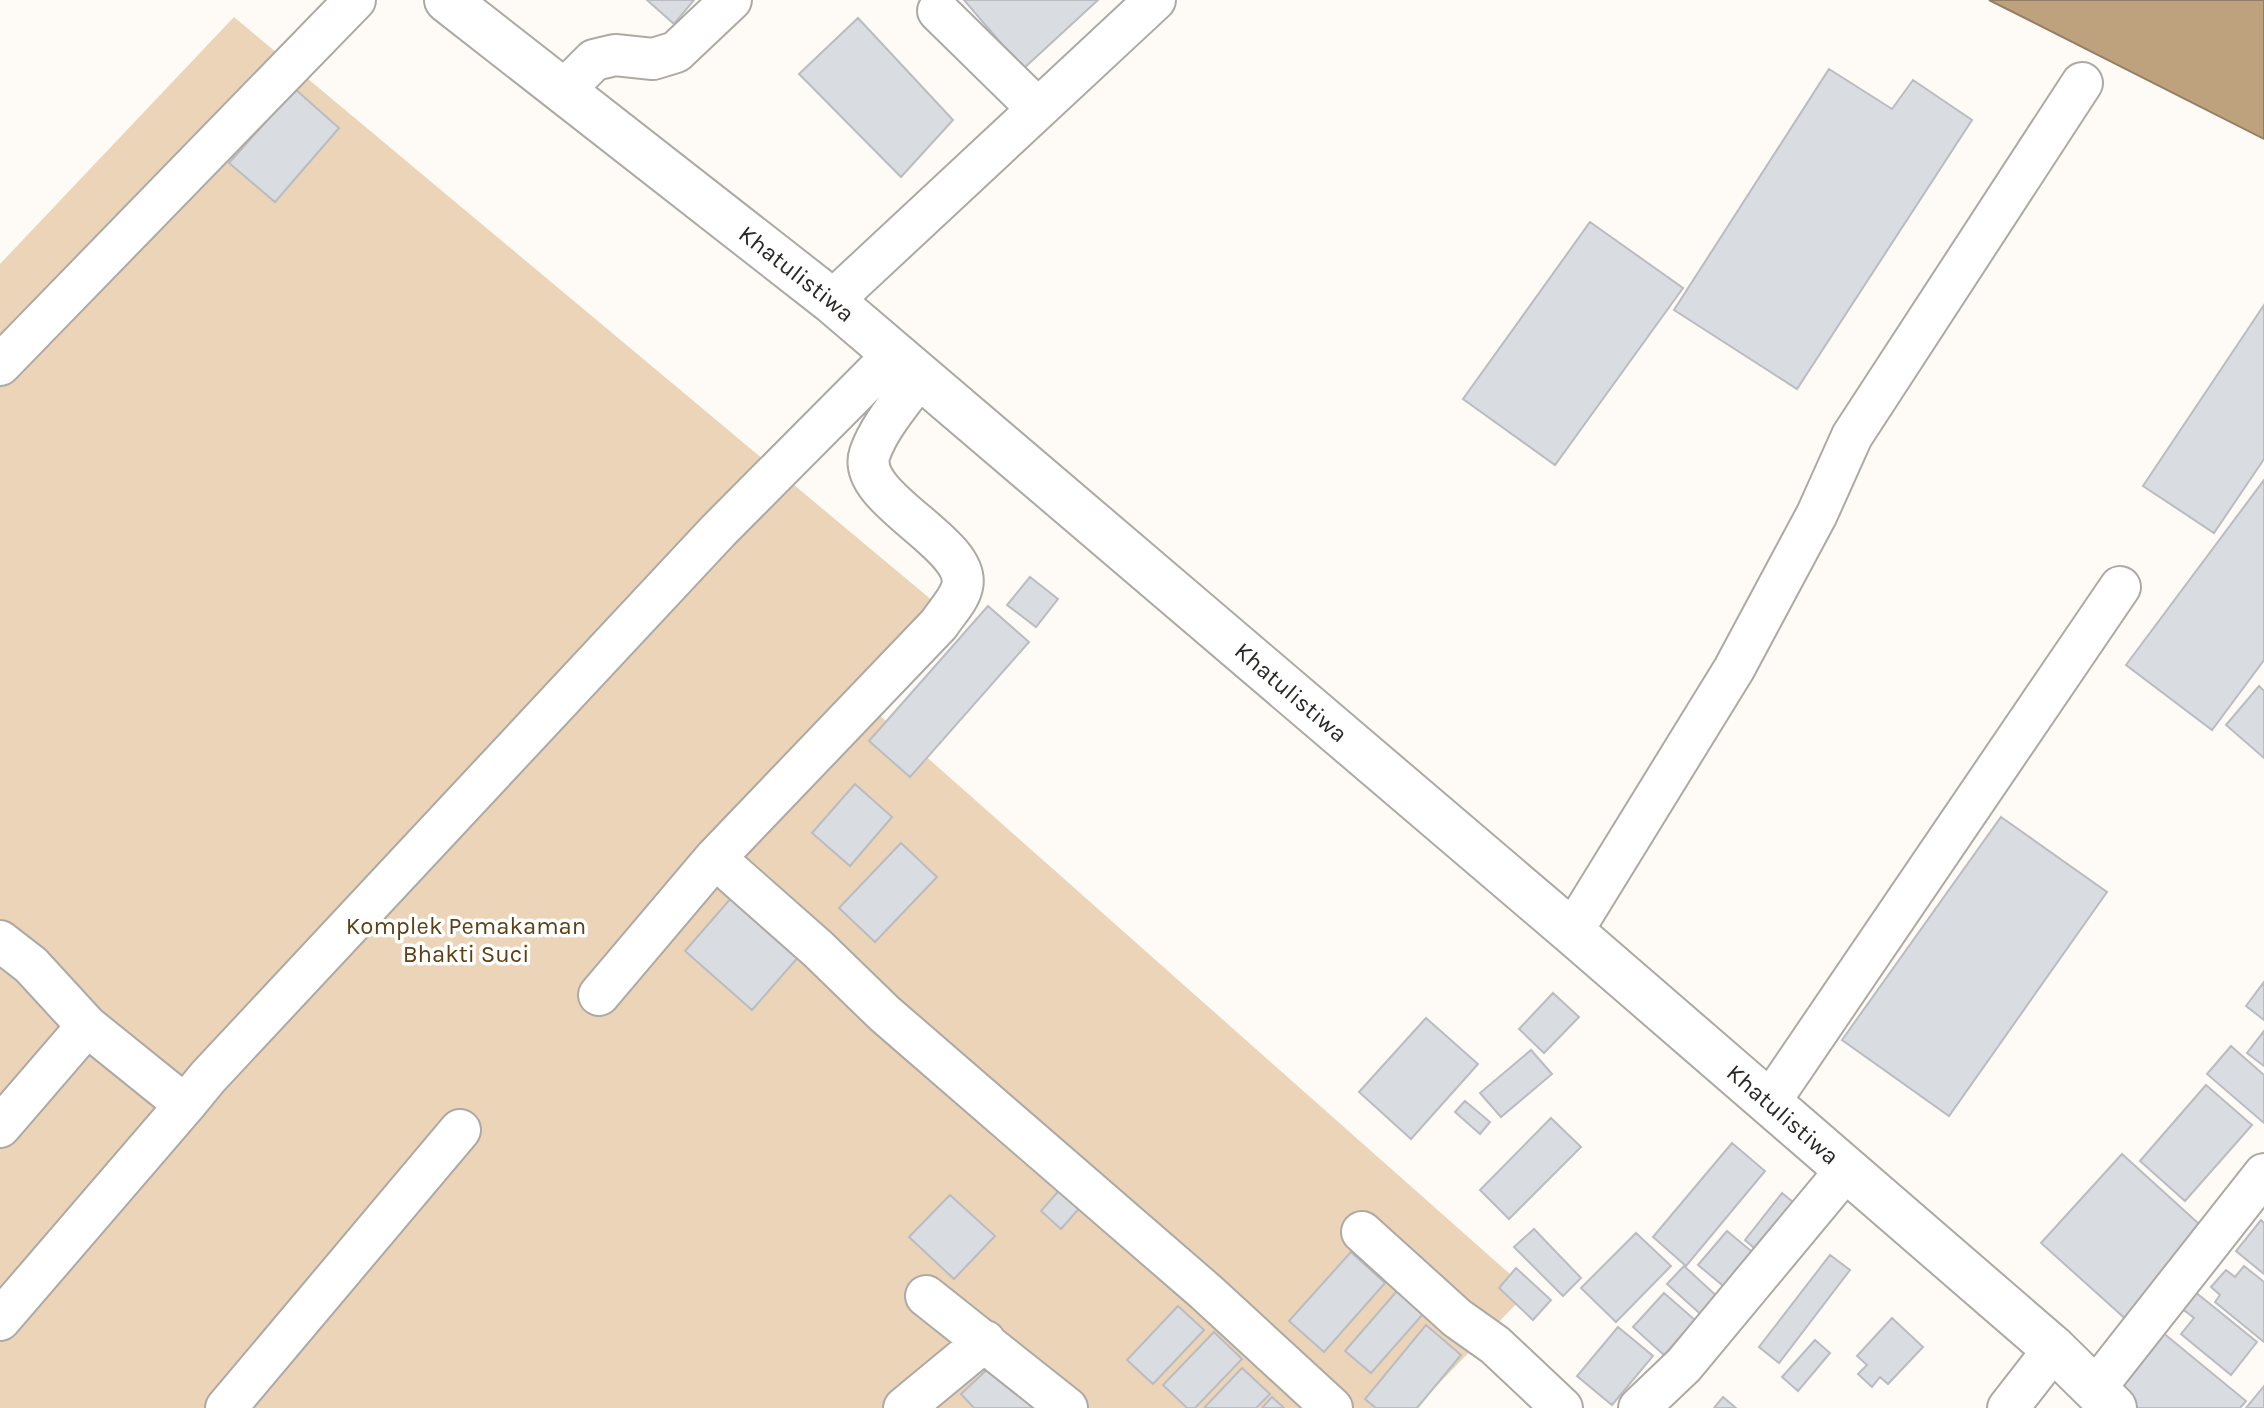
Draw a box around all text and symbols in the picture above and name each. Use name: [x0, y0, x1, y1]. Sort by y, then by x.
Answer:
street label: Khatulistiwa: [733, 220, 860, 328]
street label: Khatulistiwa: [1229, 637, 1353, 748]
park label: Komplek Pemakaman Bhakti Suci: [346, 912, 586, 968]
street label: Khatulistiwa: [1721, 1058, 1845, 1171]

